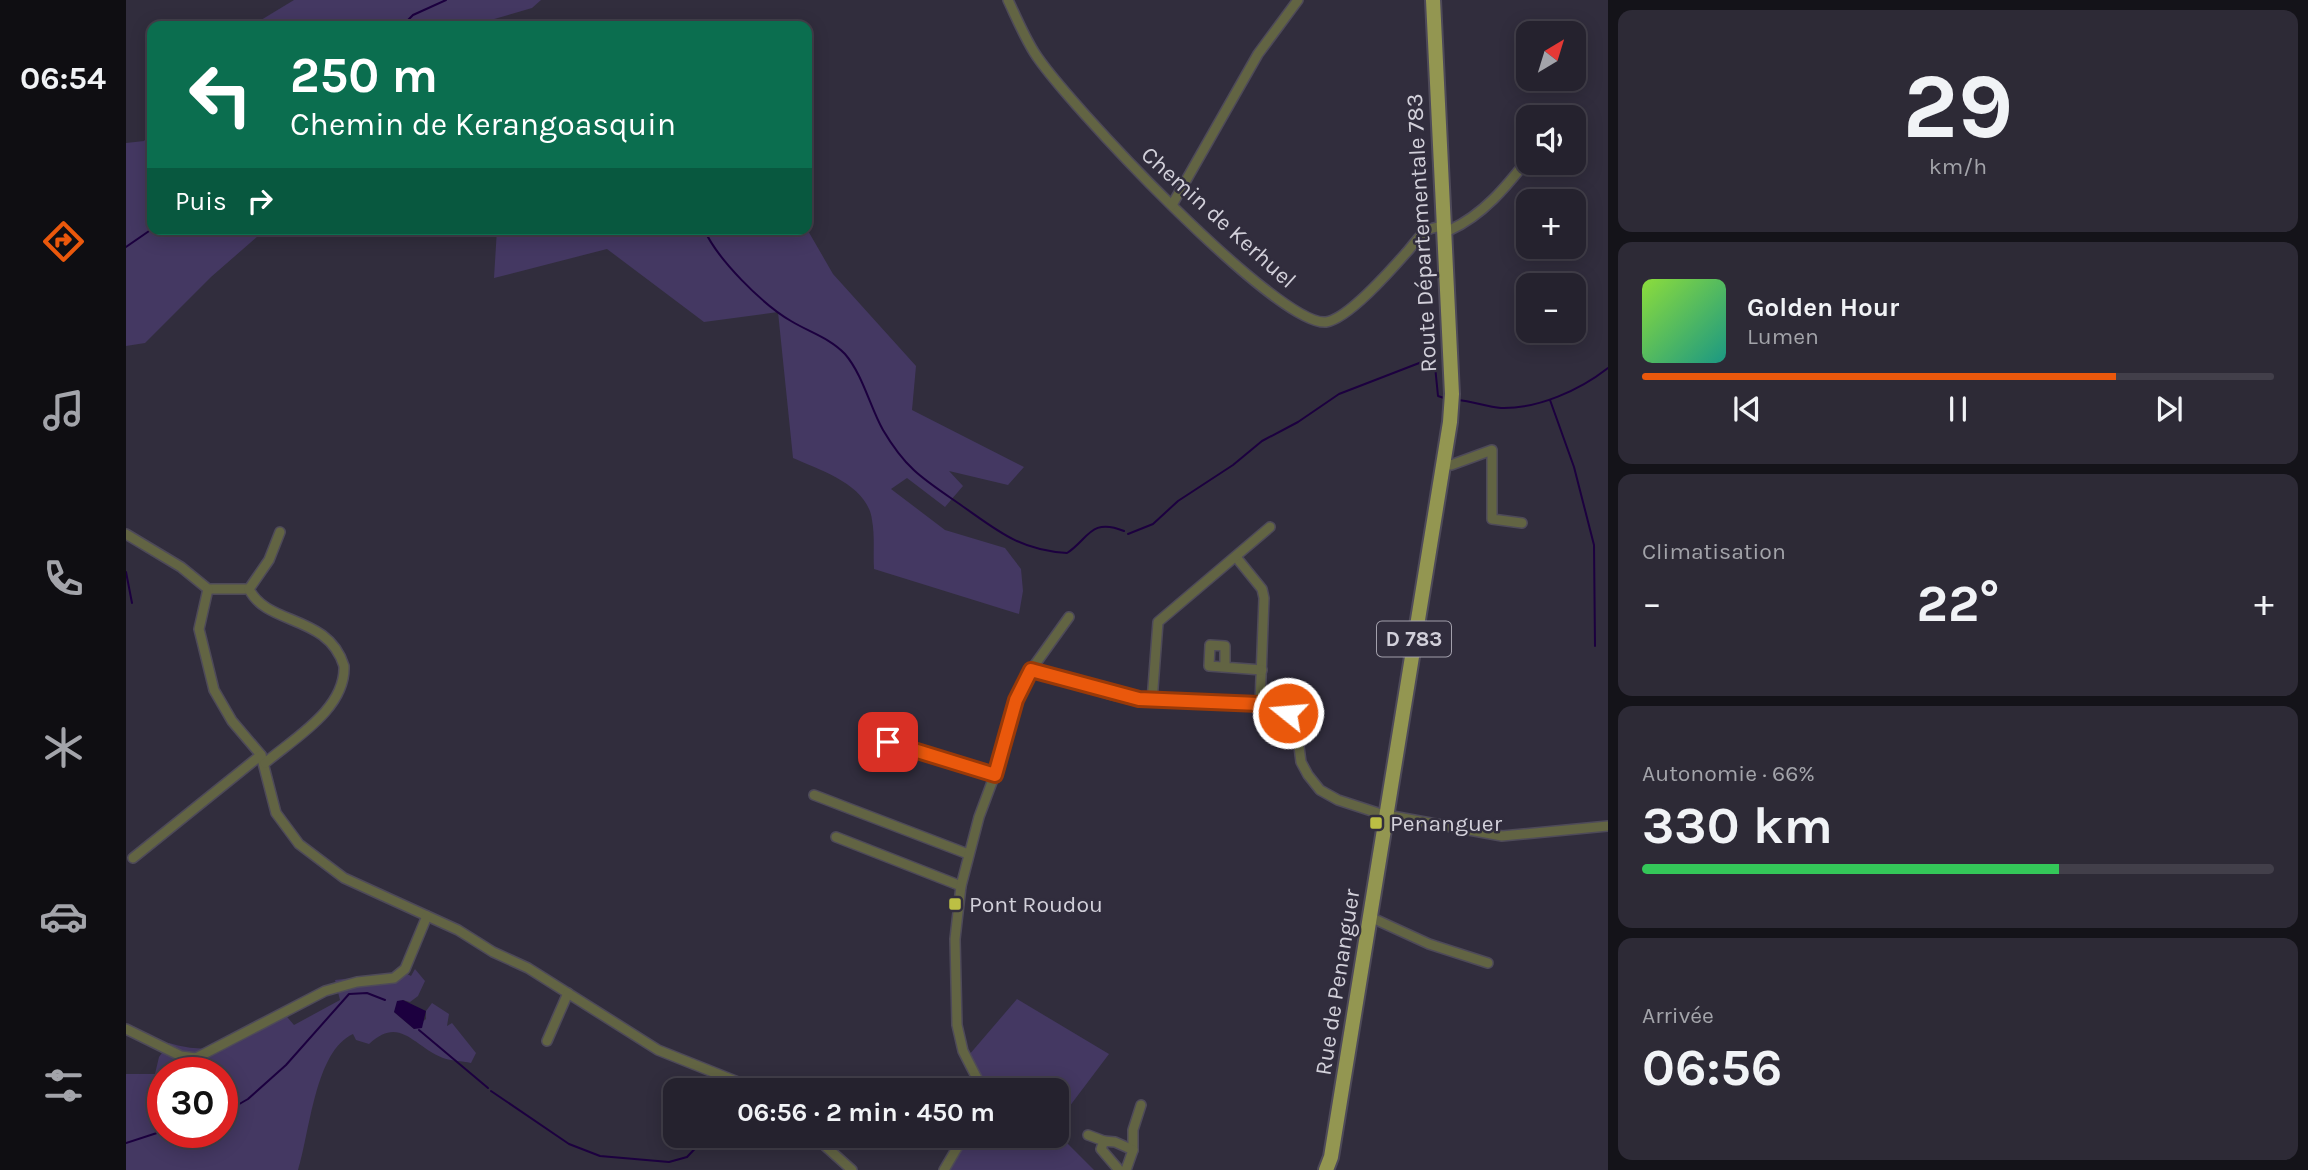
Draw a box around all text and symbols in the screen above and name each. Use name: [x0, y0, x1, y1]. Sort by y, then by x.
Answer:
north arrow: [1516, 21, 1586, 91]
map controls: [1516, 21, 1586, 343]
text: 250 m: [290, 47, 438, 104]
icon: left: [175, 49, 266, 140]
text: 29: [1903, 54, 2013, 160]
text: 06:54: [20, 60, 106, 97]
street label: Route Départementale 783: [1401, 93, 1442, 373]
button: sound: [1516, 105, 1586, 175]
text: Chemin de Kerangoasquin: [290, 106, 676, 143]
street label: Chemin de Kerhuel: [1136, 141, 1301, 294]
text: km/h: [1929, 153, 1987, 180]
icon: right: [241, 182, 279, 220]
text: Puis: [175, 186, 227, 217]
button: +: [1516, 189, 1586, 259]
icon: directions: [39, 217, 88, 266]
button: −: [1516, 273, 1586, 343]
text: Golden Hour: [1747, 292, 1899, 323]
text: Lumen: [1747, 323, 1819, 350]
icon: music: [39, 386, 88, 435]
icon: previous: [1728, 390, 1766, 428]
icon: pause: [1939, 390, 1977, 428]
icon: next: [2150, 390, 2188, 428]
text: Climatisation: [1642, 538, 1786, 565]
icon: phone: [39, 554, 88, 603]
text: 22°: [1916, 573, 2000, 634]
text: −: [1642, 581, 1662, 626]
text: +: [2254, 581, 2274, 626]
road number: D 783: [1377, 622, 1451, 656]
position arrow: [1251, 676, 1325, 750]
pin: [858, 712, 918, 772]
icon: climate: [39, 723, 88, 772]
icon: arrive: [869, 723, 907, 761]
text: Autonomie · 66%: [1642, 760, 1815, 787]
text: 330 km: [1642, 795, 1833, 856]
place label: Penanguer: [1390, 810, 1503, 837]
marker: Penanguer: [1368, 815, 1384, 831]
street label: Rue de Penanguer: [1309, 886, 1366, 1077]
place label: Pont Roudou: [969, 891, 1103, 918]
icon: car: [39, 892, 88, 941]
marker: Pont Roudou: [947, 896, 963, 912]
text: Arrivée: [1642, 1002, 1714, 1029]
text: 06:56: [1642, 1037, 1782, 1098]
speed limit sign: 30: [147, 1057, 238, 1148]
icon: filters: [39, 1061, 88, 1110]
text: 06:56 · 2 min · 450 m: [737, 1097, 995, 1128]

